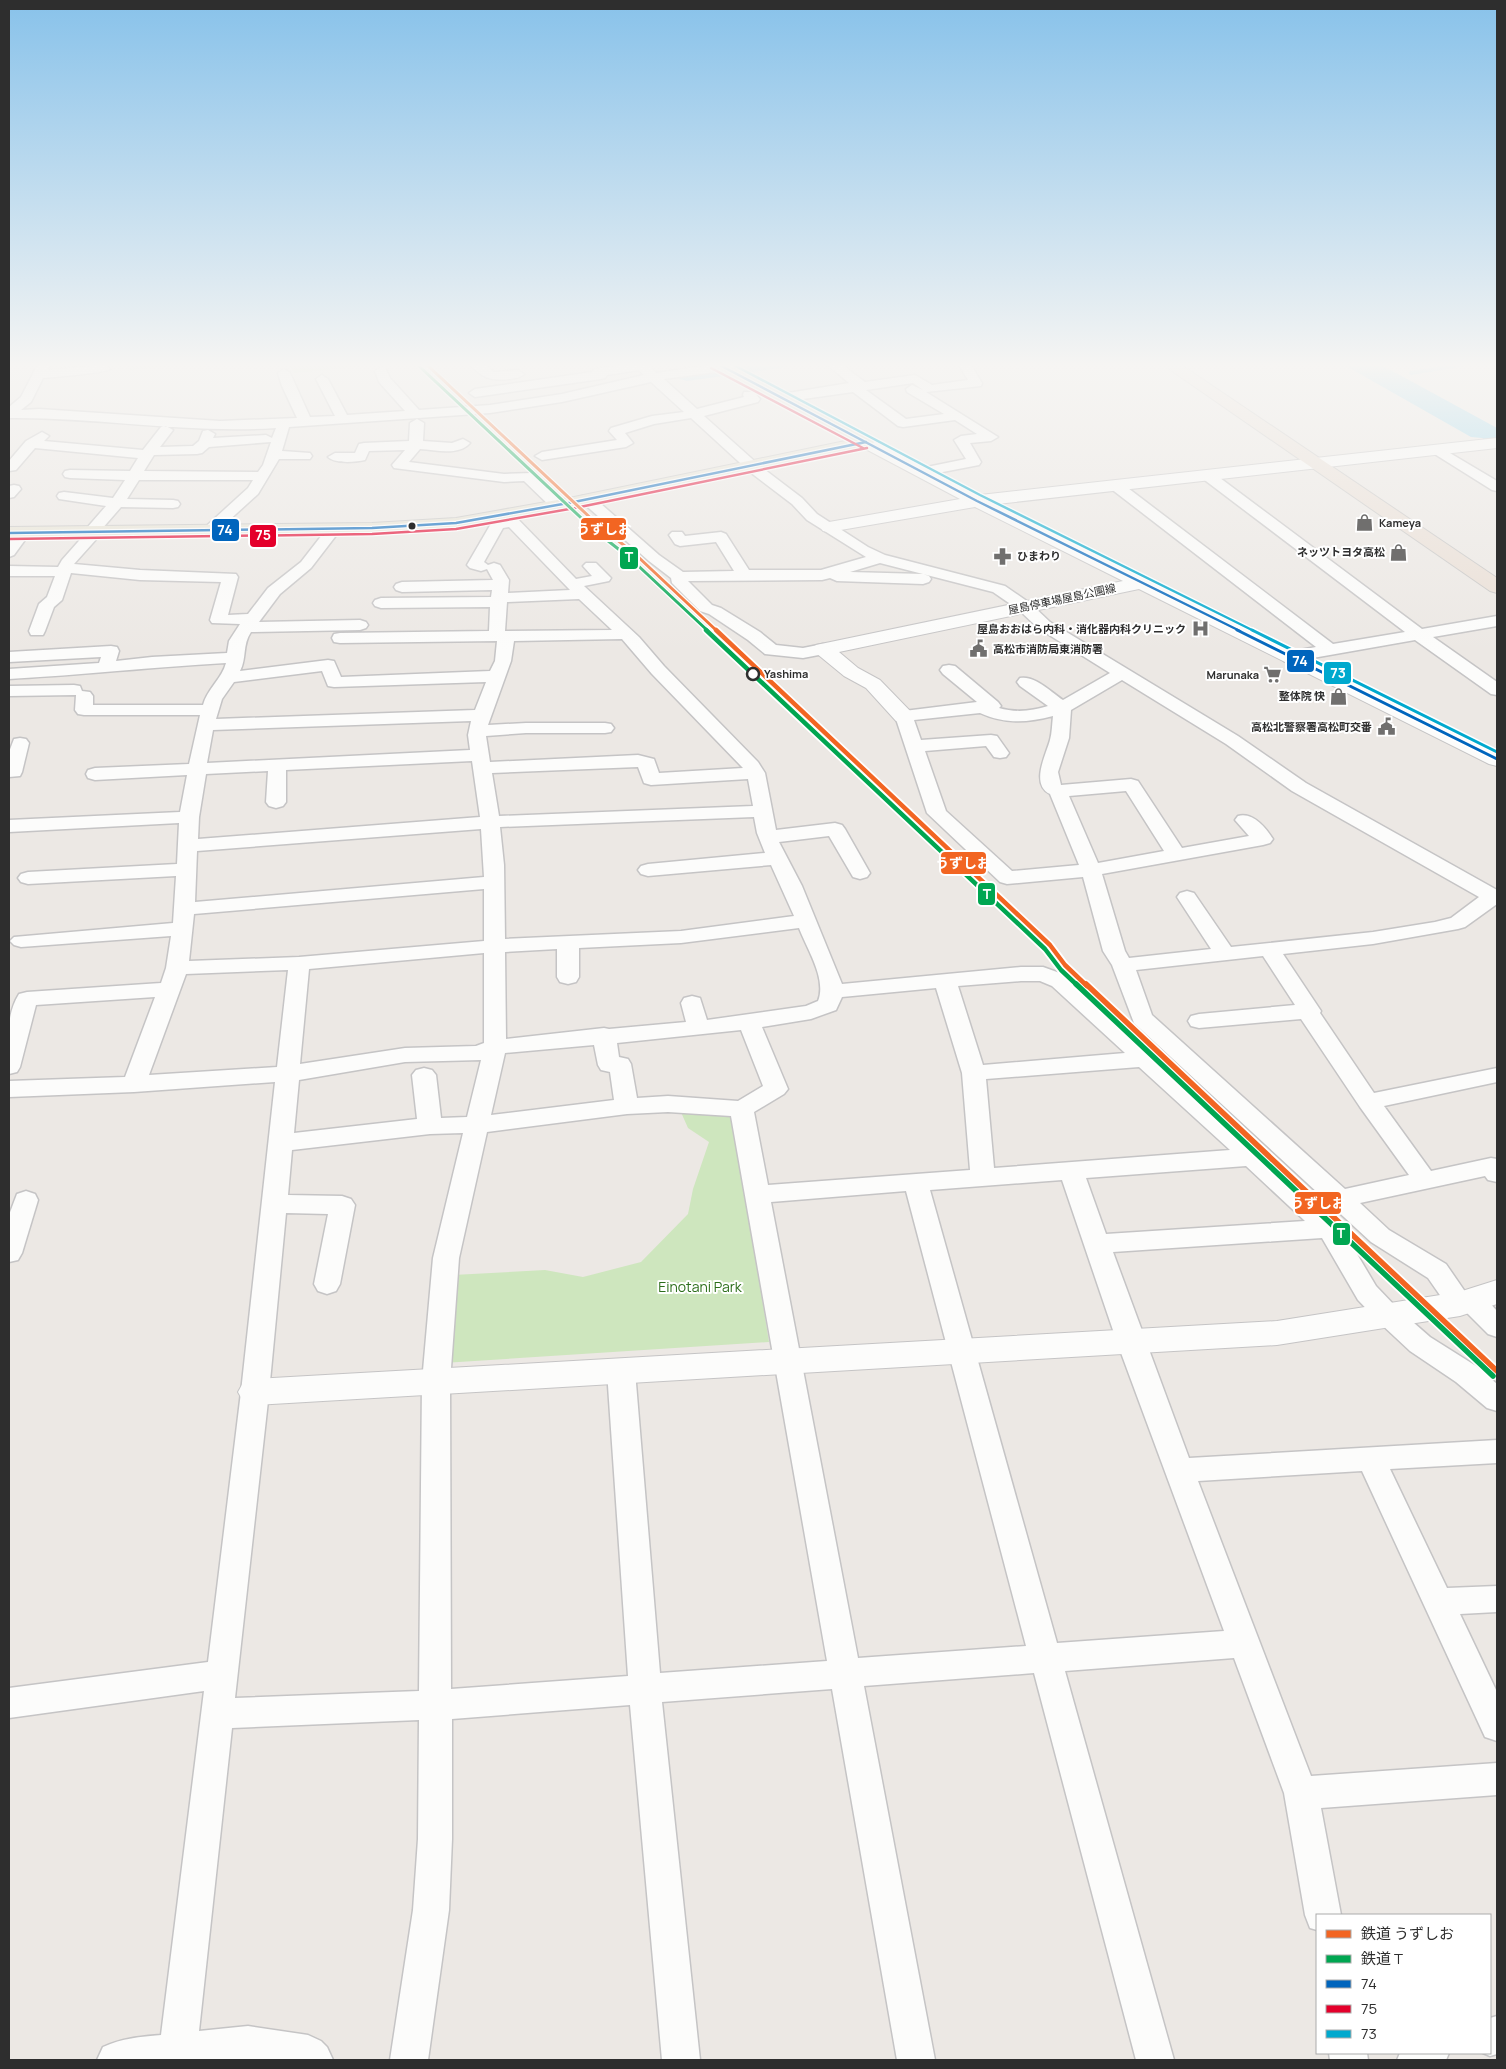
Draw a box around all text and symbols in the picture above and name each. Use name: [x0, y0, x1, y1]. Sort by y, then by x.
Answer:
shop icon: Kameya: [1355, 513, 1375, 533]
place label: Kameya: [1379, 515, 1421, 530]
line badge: うずしお: [580, 517, 627, 541]
line badge: 74: [211, 518, 240, 542]
text: うずしお: [576, 519, 632, 538]
text: 74: [217, 520, 233, 539]
unlabelled marker: [407, 521, 417, 531]
line badge: 75: [249, 524, 277, 548]
text: 75: [255, 525, 271, 544]
shop icon: ネッツトヨタ高松: [1389, 542, 1409, 562]
place label: ネッツトヨタ高松: [1297, 544, 1385, 559]
line badge: T: [619, 546, 639, 570]
pharmacy icon: ひまわり: [993, 546, 1013, 566]
text: T: [625, 547, 634, 566]
place label: ひまわり: [1017, 548, 1061, 563]
street label: 屋島停車場屋島公園線: [1007, 580, 1117, 617]
hospital icon: 屋島おおはら内科・消化器内科クリニック: [1190, 619, 1210, 639]
place label: 屋島おおはら内科・消化器内科クリニック: [977, 621, 1186, 636]
public building icon: 高松市消防局東消防署: [969, 639, 989, 659]
place label: 高松市消防局東消防署: [993, 641, 1103, 656]
line badge: 74: [1286, 649, 1315, 673]
text: 74: [1292, 651, 1308, 670]
line badge: 73: [1323, 661, 1352, 685]
text: 73: [1330, 663, 1346, 682]
supermarket icon: Marunaka: [1263, 665, 1283, 685]
place label: Yashima: [764, 666, 808, 681]
marker: Yashima: [746, 667, 760, 681]
place label: Marunaka: [1207, 667, 1259, 682]
shop icon: 整体院 快: [1329, 686, 1349, 706]
place label: 整体院 快: [1279, 688, 1325, 703]
public building icon: 高松北警察署高松町交番: [1376, 717, 1396, 737]
place label: 高松北警察署高松町交番: [1251, 719, 1372, 734]
line badge: うずしお: [940, 851, 987, 875]
text: うずしお: [935, 853, 991, 872]
line badge: T: [977, 882, 996, 906]
text: T: [983, 884, 992, 903]
line badge: うずしお: [1294, 1191, 1342, 1215]
text: うずしお: [1290, 1193, 1346, 1212]
line badge: T: [1332, 1222, 1351, 1246]
text: T: [1337, 1223, 1346, 1242]
park label: Einotani Park: [658, 1277, 743, 1296]
legend: [1316, 1914, 1491, 2054]
text: 鉄道 うずしお: [1361, 1923, 1454, 1944]
text: 鉄道 T: [1361, 1948, 1403, 1969]
text: 74: [1361, 1973, 1377, 1994]
text: 75: [1361, 1998, 1377, 2019]
text: 73: [1361, 2023, 1377, 2044]

